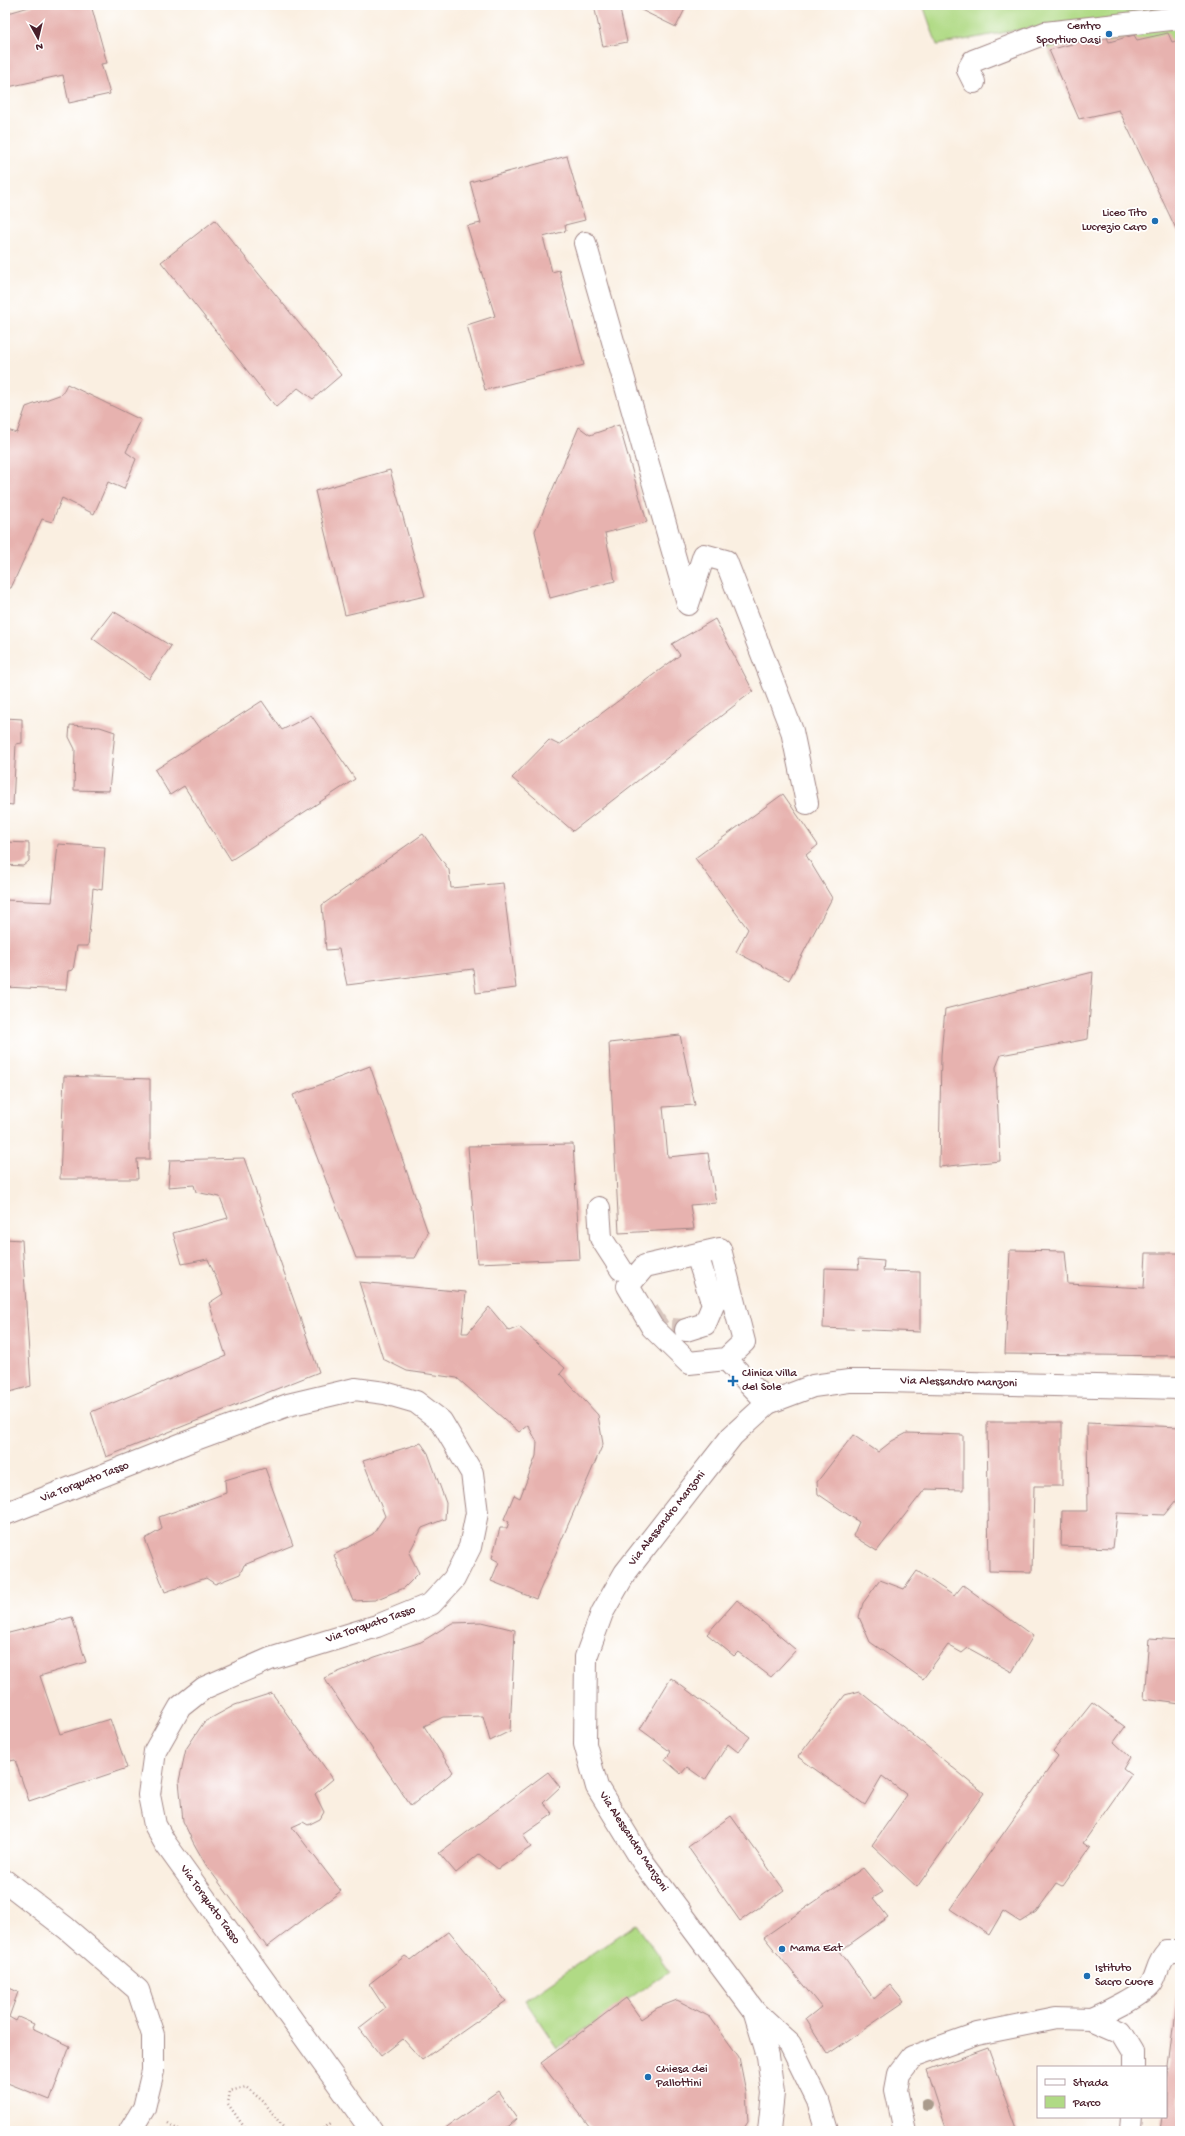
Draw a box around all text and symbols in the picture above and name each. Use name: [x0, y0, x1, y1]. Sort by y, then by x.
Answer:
north arrow: [18, 18, 58, 58]
place label: Centro Sportivo Oasi: [1036, 20, 1101, 48]
marker: Centro Sportivo Oasi: [1104, 29, 1114, 39]
text: N: [35, 39, 44, 52]
place label: Liceo Tito Lucrezio Caro: [1082, 207, 1147, 235]
marker: Liceo Tito Lucrezio Caro: [1150, 216, 1160, 226]
place label: Clinica Villa del Sole: [742, 1367, 797, 1395]
street label: Via Alessandro Manzoni: [899, 1374, 1018, 1391]
marker: Clinica Villa del Sole: [727, 1375, 739, 1387]
street label: Via Torquato Tasso: [38, 1459, 131, 1507]
street label: Via Alessandro Manzoni: [625, 1468, 709, 1570]
street label: Via Torquato Tasso: [323, 1603, 418, 1647]
street label: Via Alessandro Manzoni: [595, 1788, 671, 1895]
street label: Via Torquato Tasso: [176, 1862, 243, 1947]
place label: Mama Eat: [790, 1942, 843, 1956]
marker: Mama Eat: [777, 1944, 787, 1954]
place label: Istituto Sacro Cuore: [1095, 1962, 1154, 1990]
marker: Istituto Sacro Cuore: [1082, 1971, 1092, 1981]
place label: Chiesa dei Pallottini: [655, 2063, 708, 2091]
legend: [1037, 2066, 1167, 2118]
marker: Chiesa dei Pallottini: [643, 2072, 653, 2082]
text: Strada: [1073, 2077, 1108, 2091]
text: Parco: [1072, 2097, 1101, 2111]

